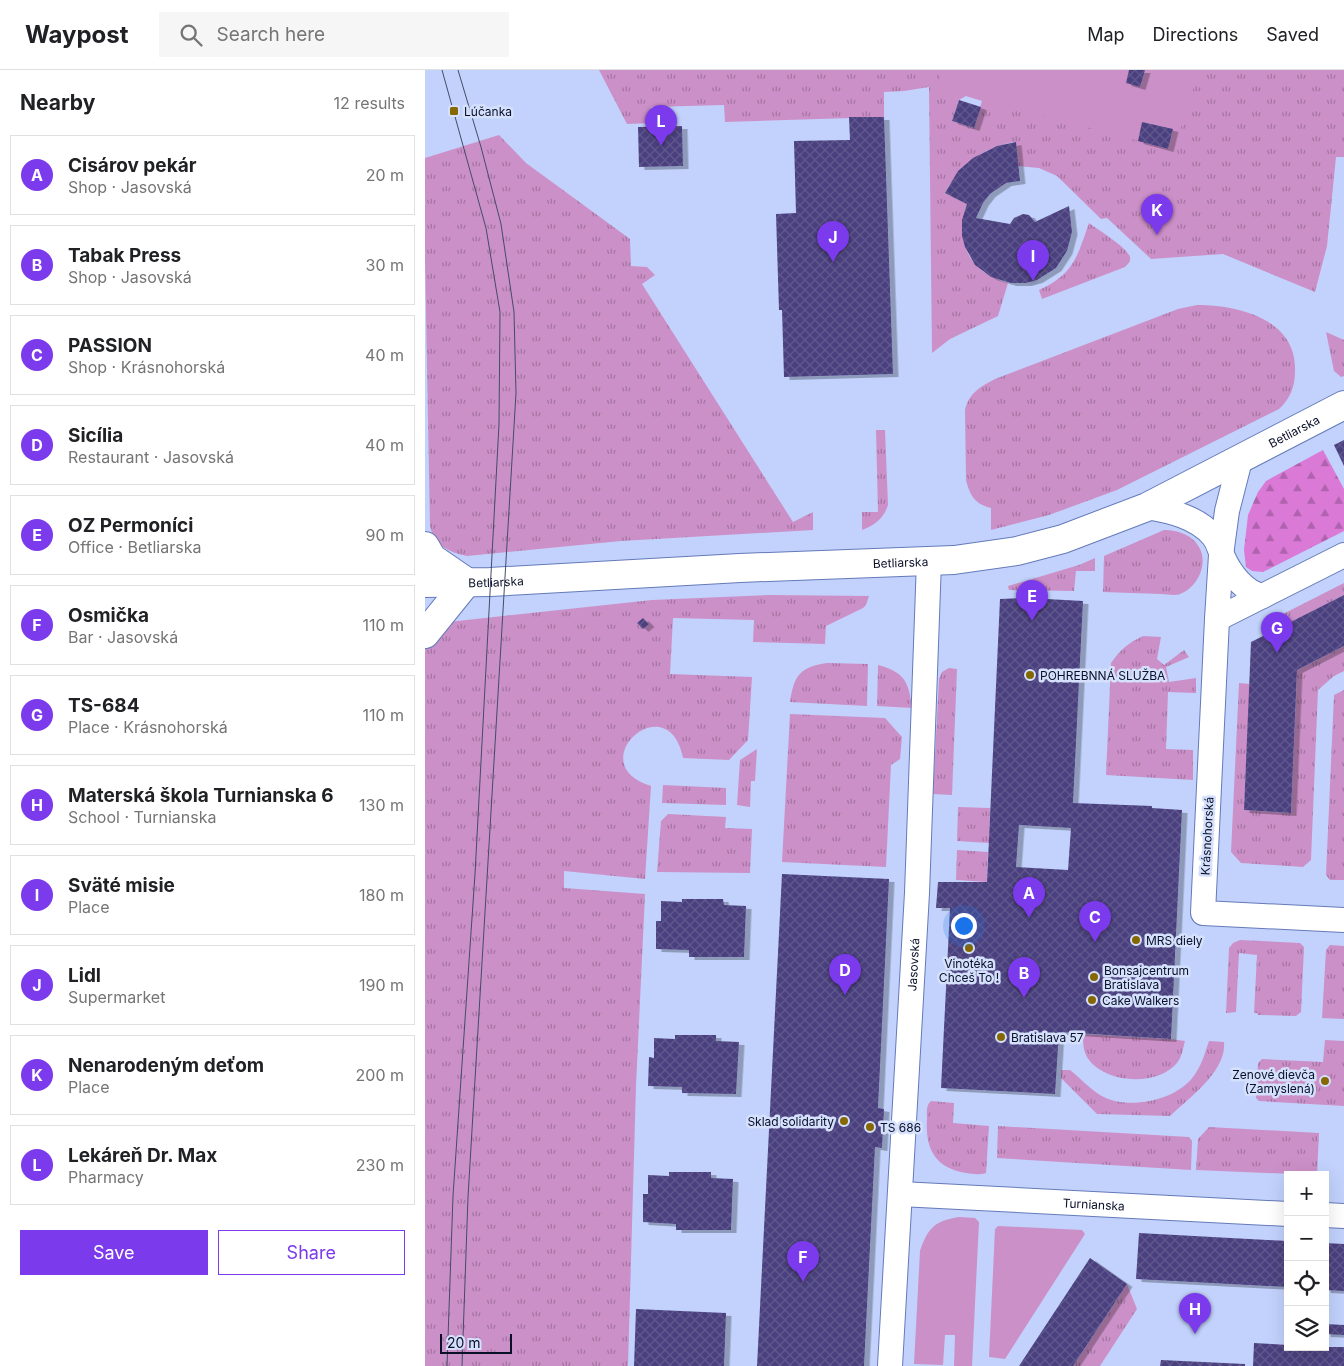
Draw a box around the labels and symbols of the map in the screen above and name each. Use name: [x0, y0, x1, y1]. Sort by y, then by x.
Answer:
place label: Lúčanka: [464, 104, 512, 119]
marker: Lúčanka: [448, 105, 460, 117]
pin: L: [645, 105, 677, 146]
pin: K: [1141, 194, 1173, 235]
pin: J: [817, 221, 849, 262]
pin: I: [1017, 240, 1049, 281]
street label: Betliarska: [1266, 412, 1322, 450]
street label: Betliarska: [872, 553, 929, 571]
street label: Betliarska: [468, 573, 524, 590]
pin: E: [1016, 580, 1048, 621]
pin: G: [1261, 612, 1293, 653]
place label: POHREBNNÁ SLUŽBA: [1040, 668, 1165, 683]
marker: POHREBNNÁ SLUŽBA: [1024, 669, 1036, 681]
street label: Krásnohorská: [1197, 796, 1217, 876]
pin: A: [1013, 877, 1045, 918]
pin: C: [1079, 901, 1111, 942]
your location: [951, 913, 977, 939]
place label: MRS diely: [1146, 933, 1203, 948]
marker: MRS diely: [1130, 934, 1142, 946]
street label: Jasovská: [904, 938, 922, 992]
marker: Vinotéka Chceš To !: [963, 942, 975, 954]
pin: D: [829, 954, 861, 995]
place label: Vinotéka Chceš To !: [939, 956, 999, 985]
pin: B: [1008, 957, 1040, 998]
place label: Bonsajcentrum Bratislava: [1104, 963, 1189, 992]
marker: Bonsajcentrum Bratislava: [1088, 971, 1100, 983]
place label: Cake Walkers: [1102, 993, 1179, 1008]
marker: Cake Walkers: [1086, 994, 1098, 1006]
place label: Bratislava 57: [1011, 1030, 1084, 1045]
marker: Bratislava 57: [995, 1031, 1007, 1043]
place label: Zenové dievča (Zamyslená): [1232, 1067, 1315, 1096]
marker: Zenové dievča (Zamyslená): [1319, 1075, 1331, 1087]
place label: Sklad solidarity: [747, 1114, 834, 1129]
marker: Sklad solidarity: [838, 1115, 850, 1127]
place label: TS 686: [880, 1120, 921, 1135]
marker: TS 686: [864, 1121, 876, 1133]
street label: Turnianska: [1062, 1195, 1125, 1213]
pin: F: [787, 1241, 819, 1282]
pin: H: [1179, 1293, 1211, 1334]
scale bar: [440, 1331, 513, 1354]

